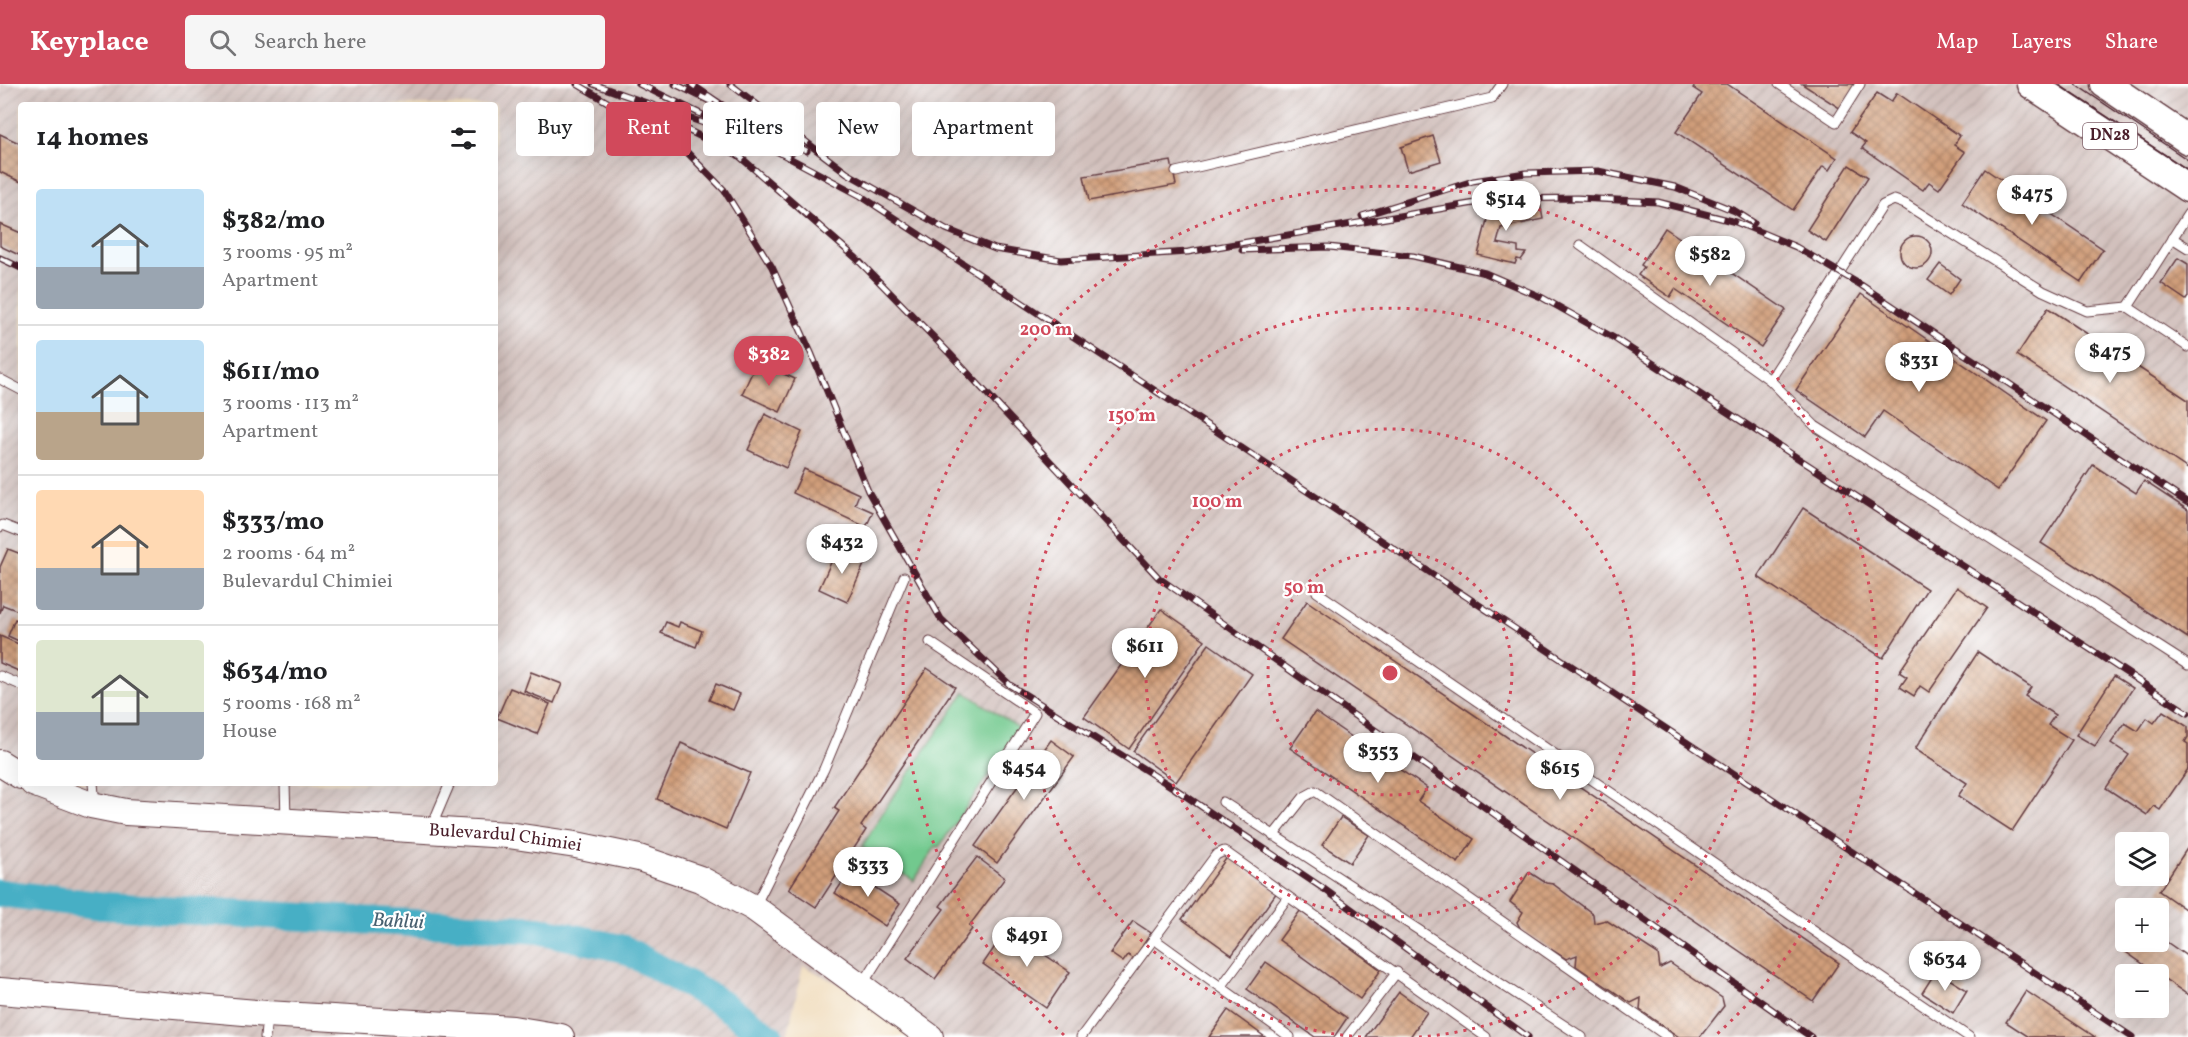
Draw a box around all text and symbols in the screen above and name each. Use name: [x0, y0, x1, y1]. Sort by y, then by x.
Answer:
search box: [185, 15, 605, 69]
text: Keyplace: [30, 23, 149, 62]
icon: search: [206, 26, 239, 59]
text: Search here: [254, 27, 366, 58]
text: Map: [1936, 28, 1978, 57]
text: Layers: [2011, 28, 2072, 57]
text: Share: [2105, 28, 2158, 57]
chip: Buy: [516, 102, 594, 156]
chip: Rent: [606, 102, 691, 156]
chip: Filters: [703, 102, 804, 156]
chip: New: [816, 102, 900, 156]
chip: Apartment: [912, 102, 1055, 156]
text: 14 homes: [36, 120, 149, 156]
icon: filters: [447, 122, 480, 155]
road number: DN28: [2083, 123, 2137, 149]
pin: $475: [1996, 175, 2068, 226]
text: $475: [2011, 180, 2053, 208]
pin: $514: [1470, 181, 1542, 232]
text: $514: [1486, 186, 1526, 214]
text: $382/mo: [222, 203, 325, 239]
icon: home: [84, 213, 156, 285]
pin: $582: [1674, 236, 1746, 287]
text: 3 rooms · 95 m²: [222, 239, 353, 267]
text: $582: [1689, 241, 1731, 269]
text: Apartment: [222, 267, 318, 295]
text: 200 m: [1020, 318, 1072, 343]
pin: $475: [2074, 333, 2146, 384]
pin: $382: [733, 336, 805, 387]
text: $475: [2089, 338, 2131, 366]
text: $382: [748, 341, 790, 369]
pin: $331: [1883, 342, 1955, 393]
text: $331: [1899, 347, 1939, 375]
text: $611/mo: [222, 354, 320, 390]
icon: home: [84, 364, 156, 436]
text: 3 rooms · 113 m²: [222, 390, 359, 418]
text: 150 m: [1108, 404, 1156, 429]
text: Apartment: [222, 418, 318, 446]
text: 100 m: [1192, 490, 1242, 515]
text: $333/mo: [222, 504, 324, 540]
icon: home: [84, 514, 156, 586]
pin: $432: [806, 524, 878, 575]
text: $432: [820, 529, 864, 557]
text: 2 rooms · 64 m²: [222, 540, 355, 568]
text: Bulevardul Chimiei: [222, 568, 393, 596]
text: 50 m: [1284, 576, 1324, 601]
pin: $611: [1109, 628, 1181, 679]
text: $611: [1126, 633, 1164, 661]
text: $634/mo: [222, 654, 328, 690]
centre of rings: [1380, 663, 1400, 683]
icon: home: [84, 664, 156, 736]
text: 5 rooms · 168 m²: [222, 690, 361, 718]
text: House: [222, 718, 277, 746]
pin: $353: [1342, 733, 1414, 784]
text: $353: [1357, 738, 1399, 766]
pin: $454: [988, 750, 1060, 801]
pin: $615: [1524, 750, 1596, 801]
text: $454: [1002, 755, 1046, 783]
text: $615: [1540, 755, 1580, 783]
street label: Bulevardul Chimiei: [428, 818, 584, 858]
map controls: [2115, 832, 2169, 1018]
button: layers: [2115, 832, 2169, 886]
pin: $333: [832, 847, 904, 898]
text: $333: [847, 852, 889, 880]
button: +: [2115, 898, 2169, 952]
water label: Bahlui: [372, 907, 426, 937]
pin: $491: [991, 917, 1063, 968]
text: $491: [1006, 922, 1048, 950]
pin: $634: [1909, 941, 1981, 992]
text: $634: [1923, 946, 1967, 974]
button: −: [2115, 964, 2169, 1018]

